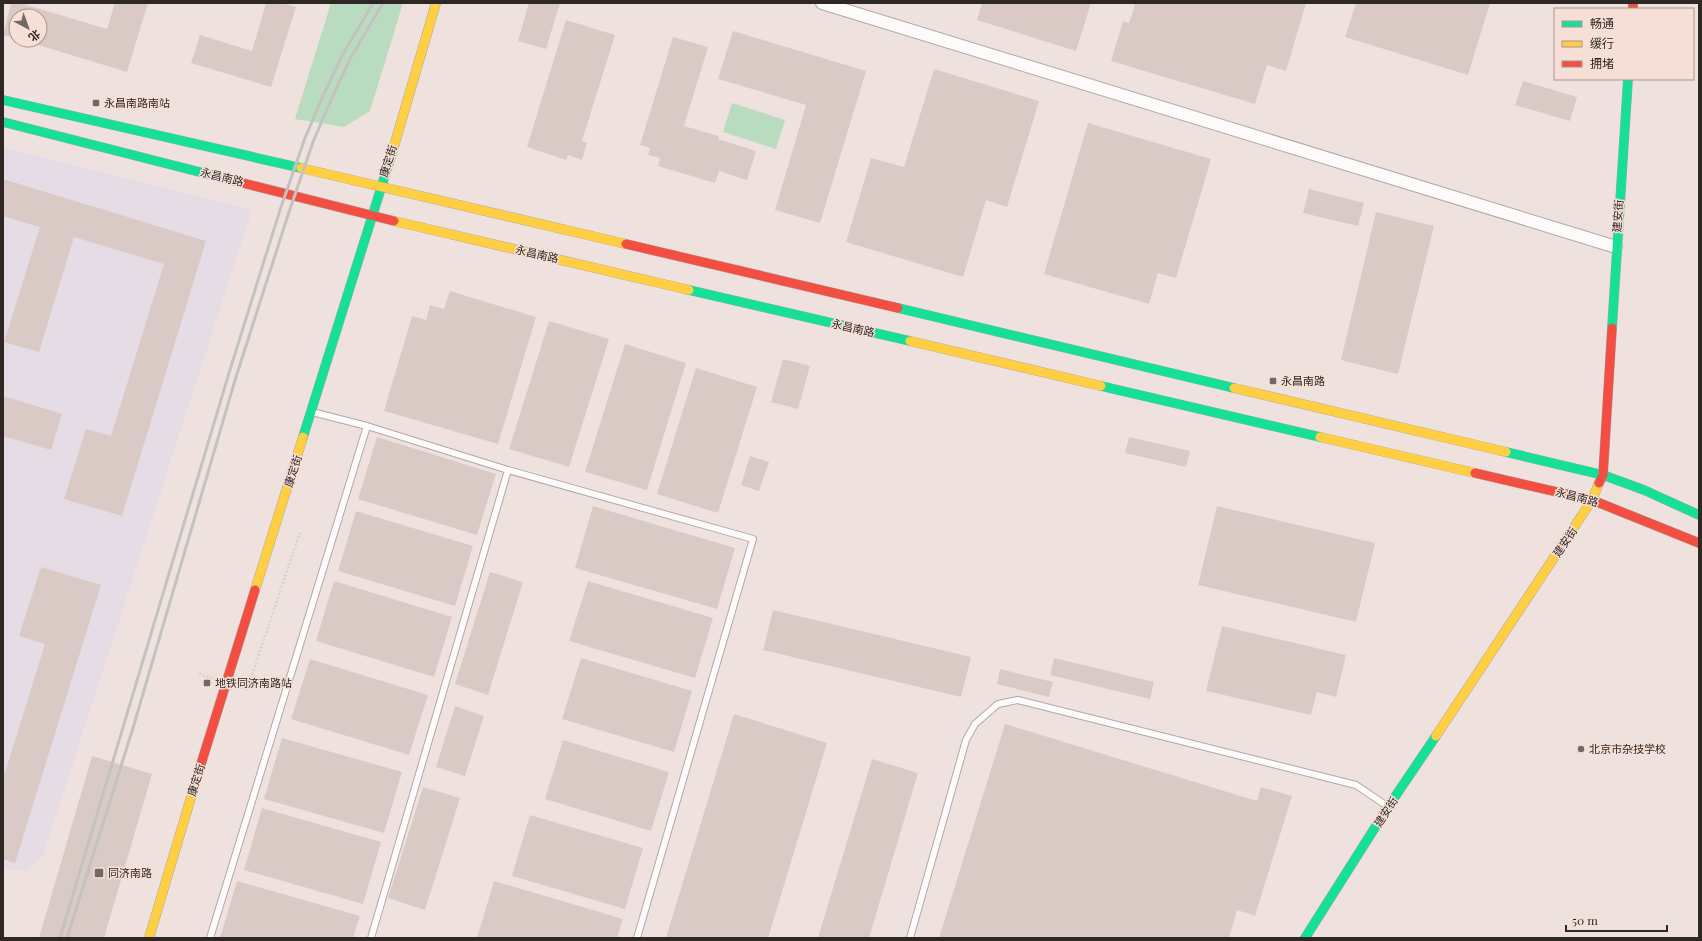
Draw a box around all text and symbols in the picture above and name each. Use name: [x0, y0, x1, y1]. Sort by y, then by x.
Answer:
north arrow: [8, 8, 48, 48]
legend: [1554, 8, 1694, 80]
text: 畅通: [1590, 15, 1614, 31]
text: 北: [26, 27, 44, 45]
text: 缓行: [1590, 35, 1614, 51]
text: 拥堵: [1590, 55, 1614, 71]
place label: 永昌南路南站: [104, 95, 170, 110]
marker: 永昌南路南站: [91, 98, 101, 108]
street label: 康定街: [376, 143, 400, 179]
street label: 永昌南路: [199, 164, 245, 189]
street label: 建安街: [1609, 199, 1626, 233]
street label: 永昌南路: [514, 241, 560, 266]
street label: 永昌南路: [830, 315, 876, 340]
place label: 永昌南路: [1281, 373, 1325, 388]
marker: 永昌南路: [1268, 376, 1278, 386]
street label: 康定街: [280, 453, 305, 489]
street label: 永昌南路: [1554, 484, 1600, 509]
street label: 建安街: [1549, 524, 1580, 560]
place label: 地铁同济南路站: [215, 675, 292, 690]
marker: 地铁同济南路站: [202, 678, 212, 688]
place label: 北京市杂技学校: [1589, 741, 1666, 756]
marker: 北京市杂技学校: [1576, 744, 1586, 754]
street label: 康定街: [184, 762, 208, 798]
street label: 建安街: [1370, 794, 1401, 830]
place label: 同济南路: [108, 865, 152, 880]
marker: 同济南路: [93, 867, 105, 879]
scale bar: [1566, 907, 1667, 933]
text: 50 m: [1572, 912, 1598, 928]

